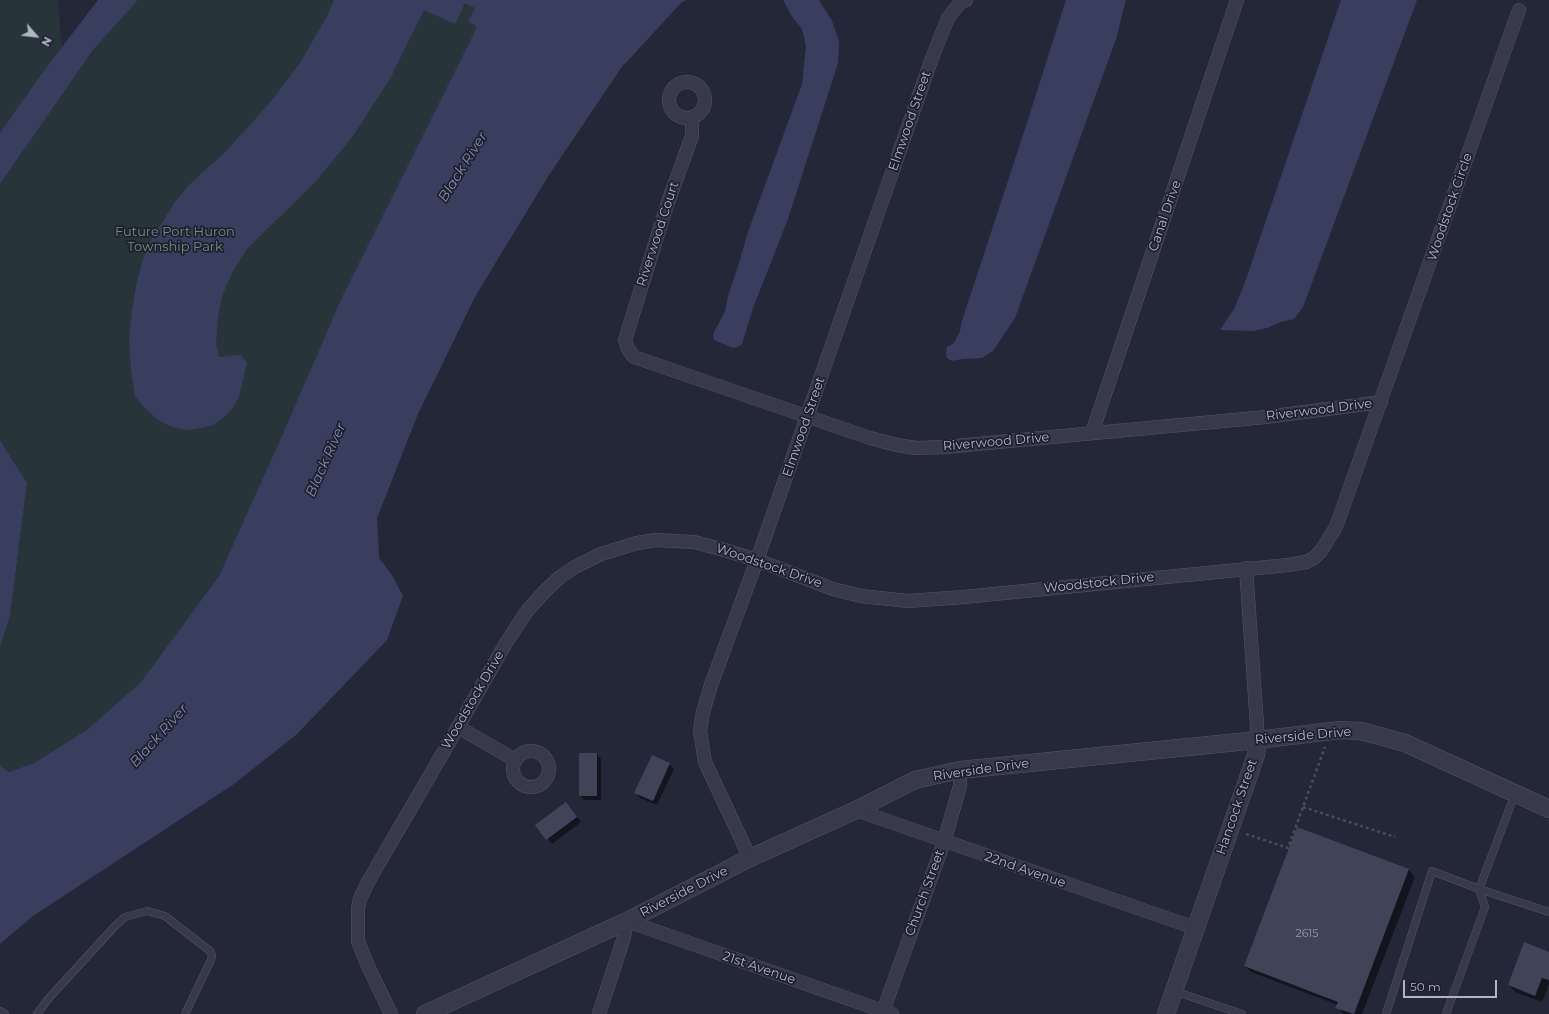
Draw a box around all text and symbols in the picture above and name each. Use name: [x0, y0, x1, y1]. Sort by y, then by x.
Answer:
north arrow: [16, 16, 56, 56]
text: N: [38, 34, 55, 49]
street label: Elmwood Street: [886, 69, 934, 173]
water label: Black River: [435, 129, 491, 205]
street label: Woodstock Circle: [1424, 151, 1476, 263]
street label: Canal Drive: [1146, 178, 1184, 254]
street label: Riverwood Court: [634, 180, 682, 288]
park label: Future Port Huron Township Park: [115, 224, 235, 255]
street label: Elmwood Street: [780, 375, 828, 479]
street label: Riverwood Drive: [1265, 396, 1373, 424]
water label: Black River: [302, 421, 350, 499]
street label: Riverwood Drive: [942, 430, 1050, 454]
street label: Woodstock Drive: [714, 541, 824, 591]
street label: Woodstock Drive: [1043, 569, 1155, 597]
street label: Woodstock Drive: [439, 648, 507, 752]
water label: Black River: [126, 701, 192, 771]
street label: Riverside Drive: [1254, 724, 1352, 748]
street label: Riverside Drive: [932, 756, 1030, 784]
street label: Hancock Street: [1213, 757, 1261, 857]
street label: Church Street: [902, 848, 948, 938]
street label: 22nd Avenue: [982, 849, 1068, 891]
street label: Riverside Drive: [637, 863, 731, 921]
house number: 2615: [1295, 927, 1319, 941]
street label: 21st Avenue: [720, 948, 798, 988]
scale bar: [1405, 972, 1499, 998]
text: 50 m: [1410, 979, 1441, 994]

